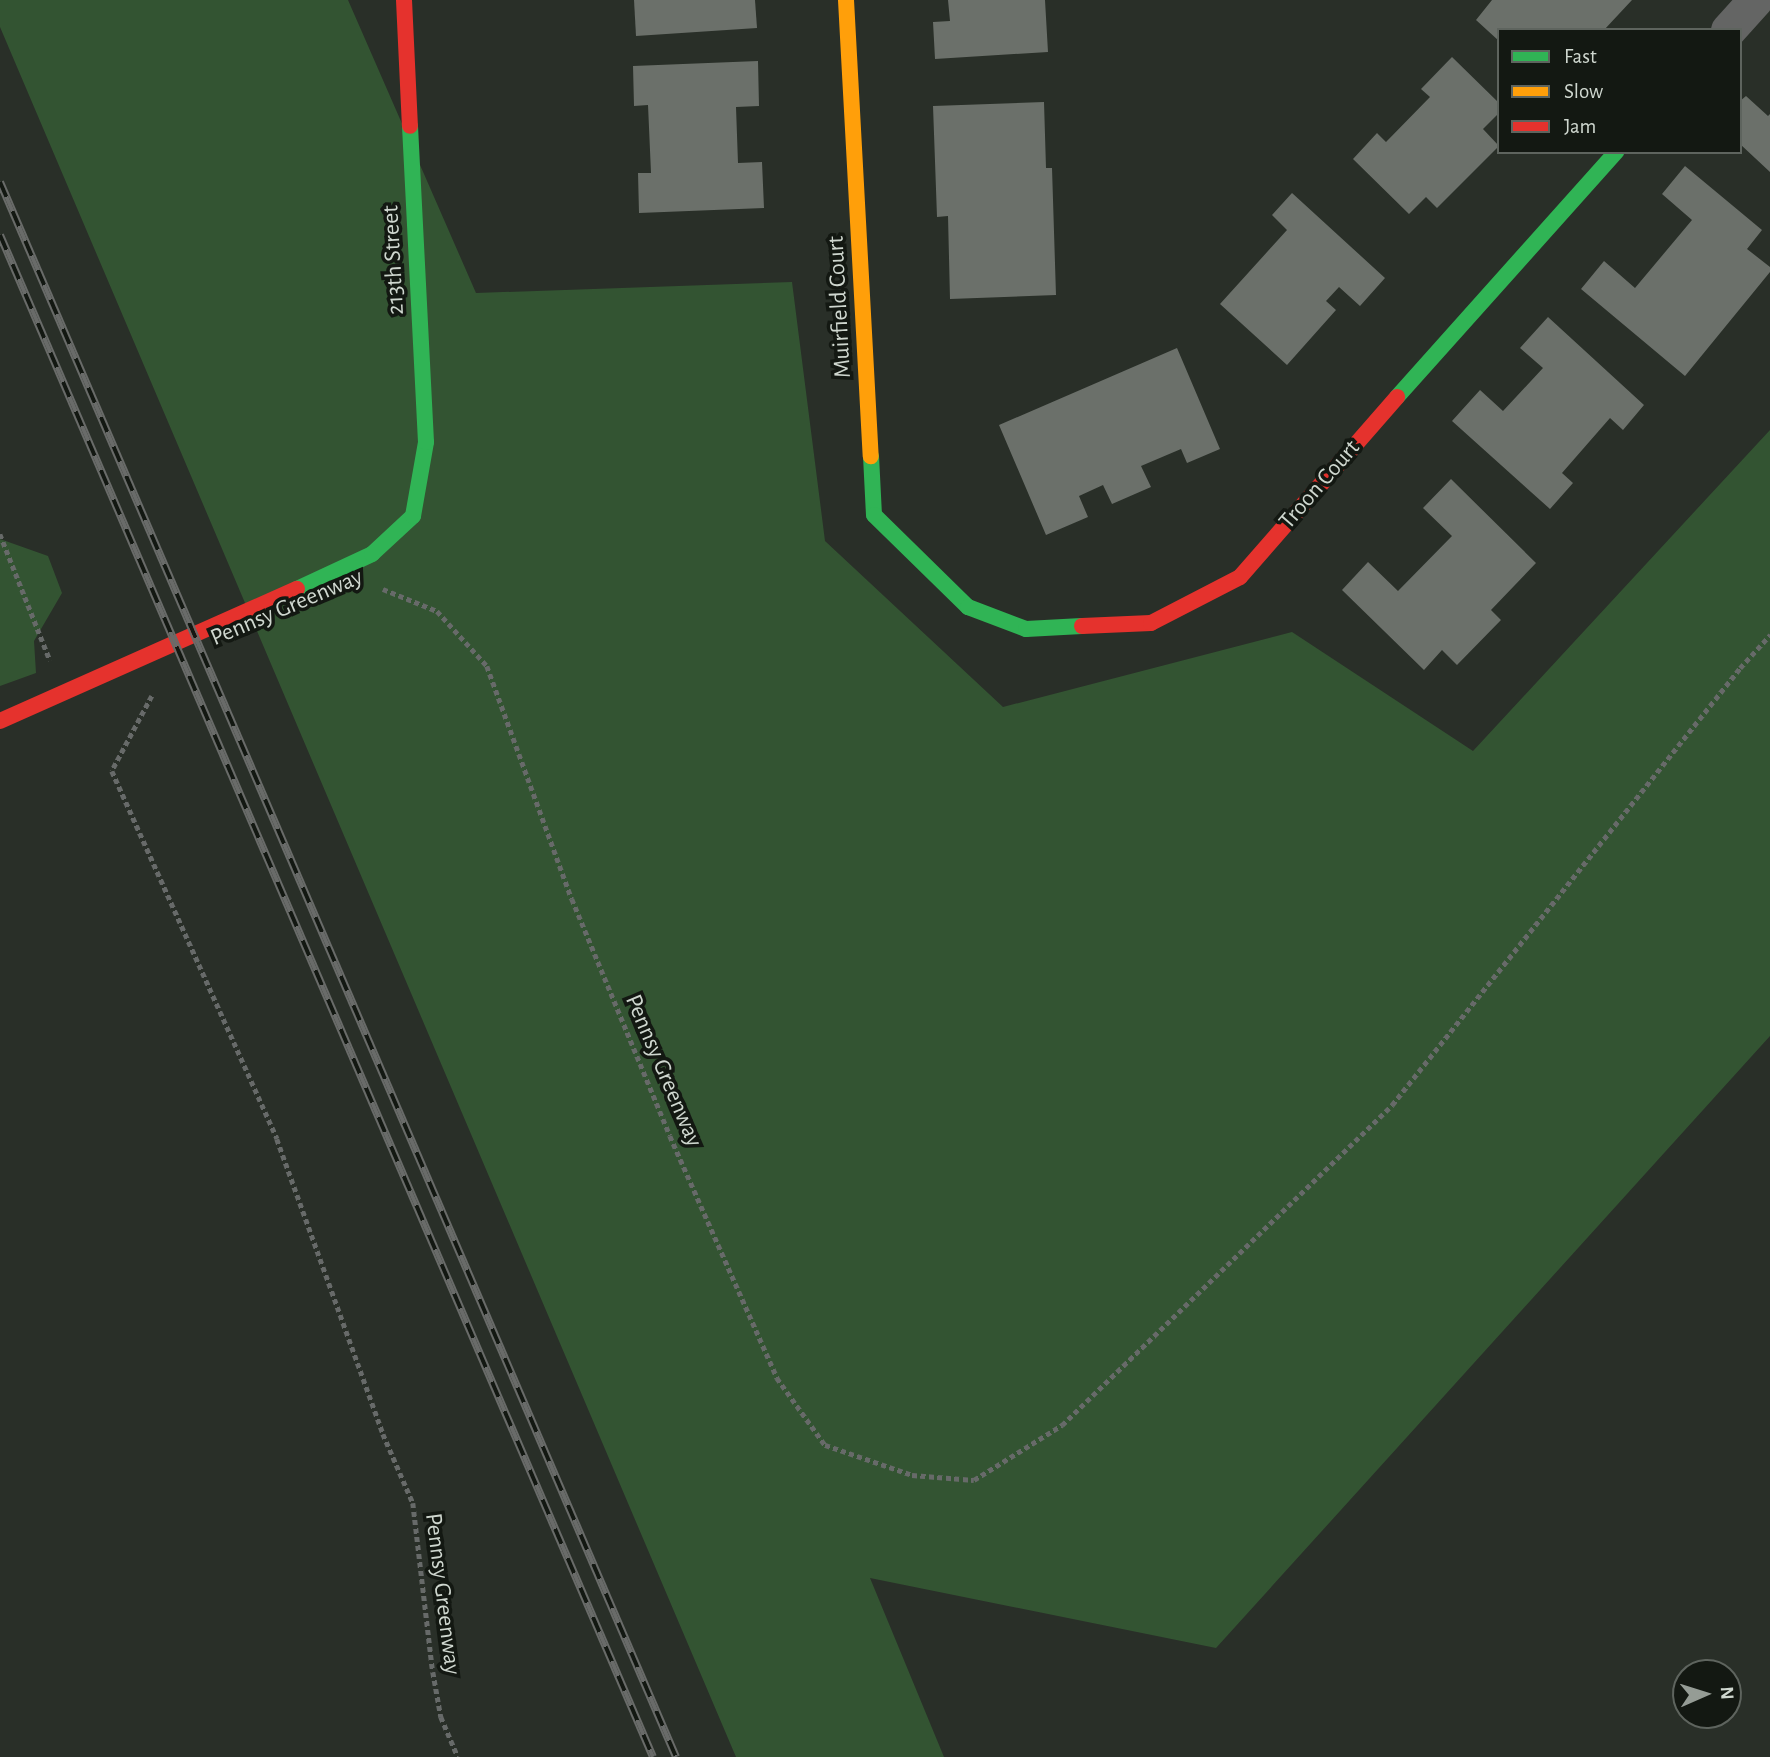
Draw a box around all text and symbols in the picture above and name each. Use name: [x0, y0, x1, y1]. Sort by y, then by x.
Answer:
legend: [1497, 28, 1742, 154]
text: Fast: [1564, 46, 1597, 67]
text: Slow: [1564, 81, 1603, 102]
text: Jam: [1564, 116, 1596, 137]
street label: 213th Street: [377, 204, 411, 316]
street label: Muirfield Court: [822, 235, 858, 379]
street label: Troon Court: [1273, 434, 1367, 536]
street label: Pennsy Greenway: [207, 563, 367, 653]
street label: Pennsy Greenway: [618, 991, 708, 1151]
street label: Pennsy Greenway: [418, 1512, 466, 1676]
north arrow: [1672, 1659, 1742, 1729]
text: N: [1717, 1686, 1736, 1700]

